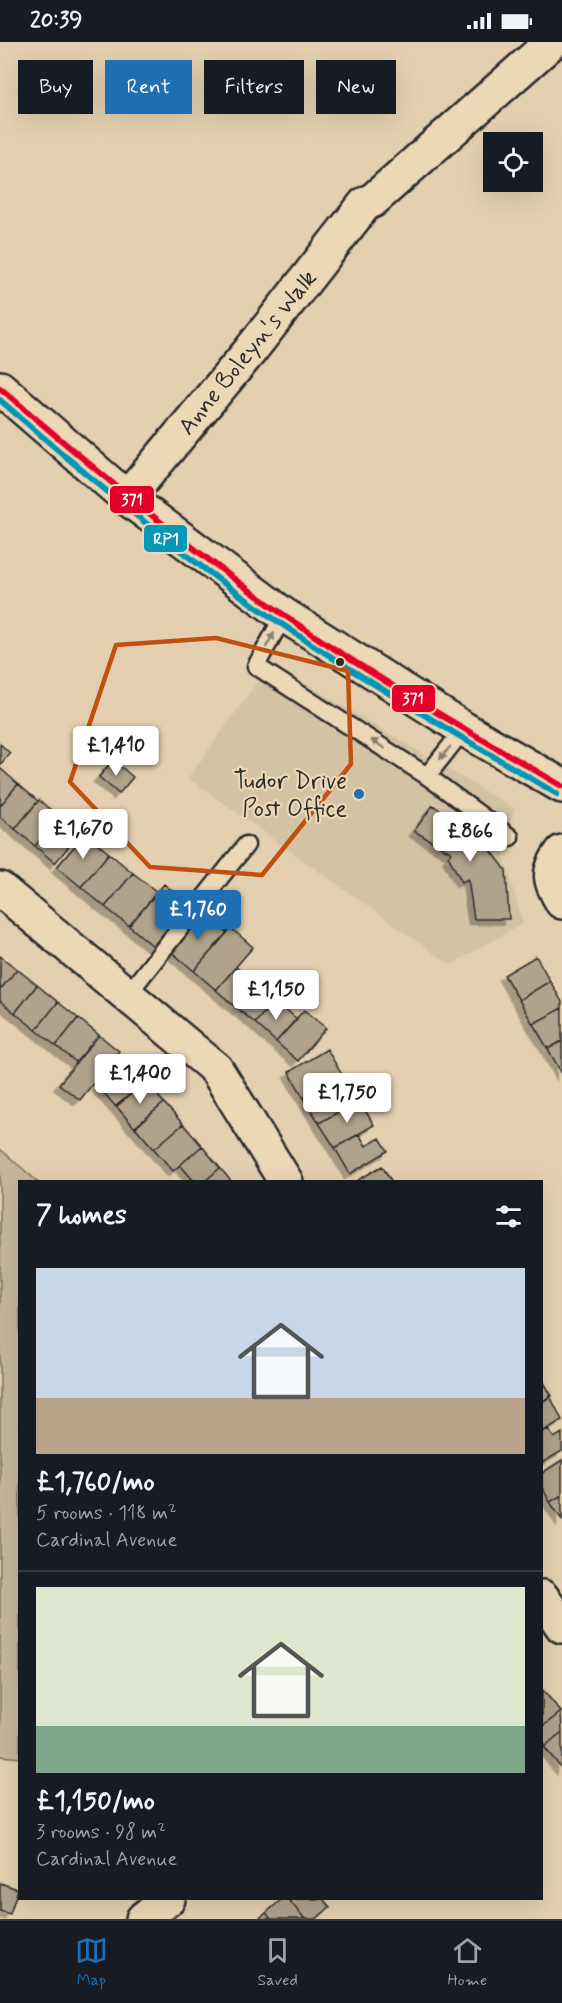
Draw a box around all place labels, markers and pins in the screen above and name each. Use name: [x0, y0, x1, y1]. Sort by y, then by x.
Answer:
unlabelled marker: [334, 656, 346, 668]
pin: £1,410: [67, 726, 165, 777]
place label: Tudor Drive Post Office: [234, 766, 347, 825]
marker: Tudor Drive Post Office: [352, 787, 366, 801]
pin: £1,670: [34, 809, 132, 860]
pin: £866: [434, 812, 506, 863]
pin: £1,760: [149, 890, 247, 941]
pin: £1,150: [227, 970, 325, 1021]
pin: £1,400: [91, 1054, 189, 1105]
pin: £1,750: [298, 1073, 396, 1124]

